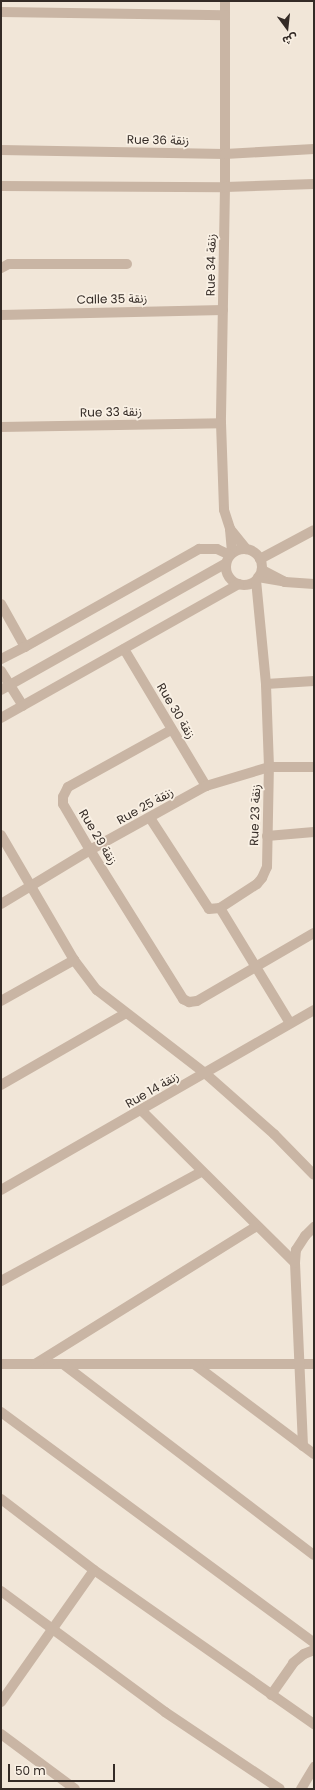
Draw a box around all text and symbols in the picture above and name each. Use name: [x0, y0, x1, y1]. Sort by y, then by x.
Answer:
north arrow: [267, 8, 307, 48]
text: ش: [281, 30, 299, 49]
street label: Rue 36 زنقة: [127, 132, 189, 148]
street label: Rue 34 زنقة: [203, 234, 219, 296]
street label: Calle 35 زنقة: [76, 291, 148, 307]
street label: Rue 33 زنقة: [80, 404, 142, 420]
street label: Rue 30 زنقة: [154, 681, 198, 741]
street label: Rue 23 زنقة: [247, 784, 263, 846]
street label: Rue 25 زنقة: [114, 785, 176, 827]
street label: Rue 29 زنقة: [76, 807, 120, 867]
street label: Rue 14 زنقة: [123, 1069, 181, 1111]
scale bar: [10, 1756, 117, 1782]
text: 50 m: [15, 1762, 46, 1779]

